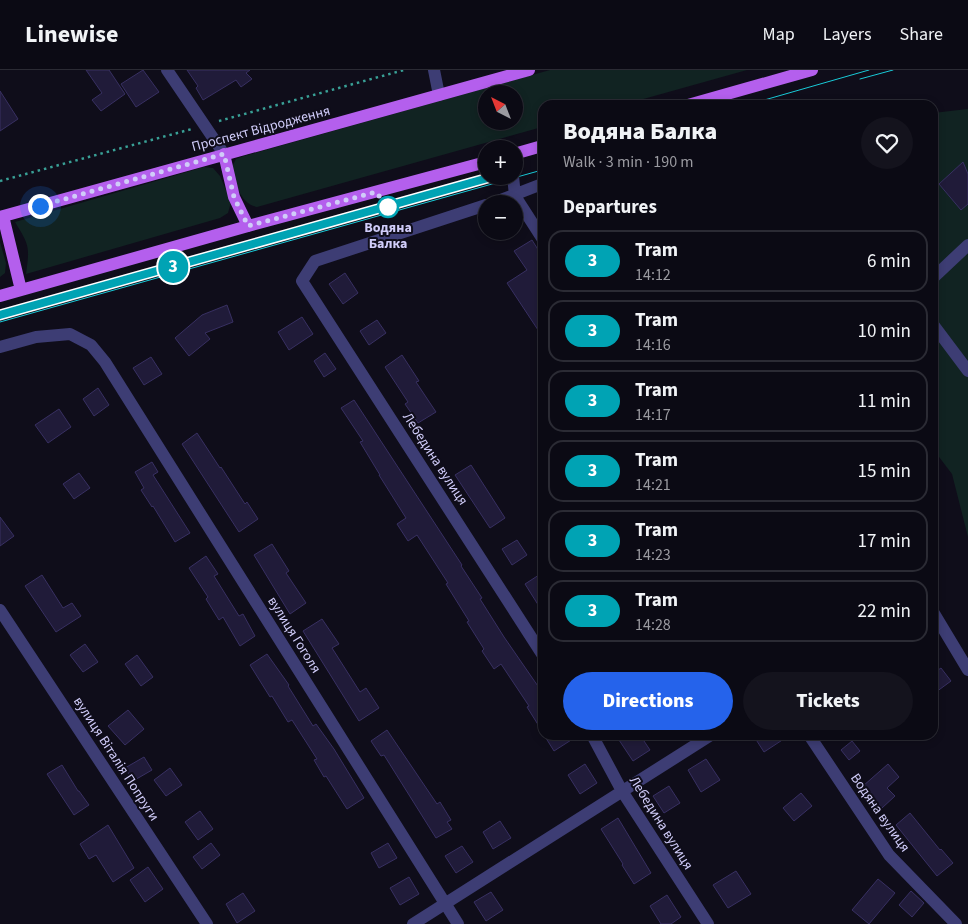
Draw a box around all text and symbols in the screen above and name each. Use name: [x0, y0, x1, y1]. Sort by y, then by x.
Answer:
text: Linewise: [25, 17, 118, 52]
text: Map: [763, 22, 795, 47]
text: Layers: [823, 22, 872, 47]
text: Share: [900, 22, 943, 47]
north arrow: [478, 85, 522, 130]
map controls: [478, 85, 523, 240]
street label: Проспект Відродження: [189, 101, 333, 157]
text: Водяна Балка: [563, 114, 717, 149]
button: heart: [861, 117, 913, 169]
button: +: [478, 140, 523, 185]
text: Walk · 3 min · 190 m: [563, 151, 694, 173]
your location: [28, 194, 53, 219]
text: Departures: [563, 194, 657, 221]
button: −: [478, 195, 523, 240]
marker: Водяна Балка: [377, 196, 399, 218]
place label: Водяна Балка: [364, 218, 412, 254]
text: Tram: [635, 237, 678, 264]
text: 3: [588, 248, 597, 273]
text: 6 min: [867, 248, 911, 275]
line badge: 3: [157, 251, 189, 283]
text: 3: [168, 254, 178, 279]
text: 14:12: [635, 264, 671, 286]
text: Tram: [635, 307, 678, 334]
text: 3: [588, 318, 597, 343]
text: 10 min: [857, 318, 911, 345]
text: 14:16: [635, 334, 671, 356]
text: Tram: [635, 377, 678, 404]
text: 3: [588, 388, 597, 413]
text: 11 min: [857, 388, 911, 415]
text: 14:17: [635, 404, 671, 426]
street label: Лебедина вулиця: [397, 409, 473, 509]
text: Tram: [635, 447, 678, 474]
text: 3: [588, 458, 597, 483]
text: 15 min: [857, 458, 911, 485]
text: 14:21: [635, 474, 671, 496]
text: Tram: [635, 517, 678, 544]
text: 3: [588, 528, 597, 553]
text: 17 min: [857, 528, 911, 555]
text: 14:23: [635, 544, 671, 566]
text: Tram: [635, 587, 678, 614]
street label: вулиця Гоголя: [262, 593, 326, 677]
text: 3: [588, 598, 597, 623]
text: 22 min: [857, 598, 911, 625]
text: 14:28: [635, 614, 671, 636]
button: Directions: [563, 672, 733, 730]
button: Tickets: [743, 672, 913, 730]
street label: вулиця Віталія Попруги: [68, 693, 164, 825]
street label: Водяна вулиця: [845, 770, 915, 856]
street label: Лебедина вулиця: [624, 772, 698, 874]

